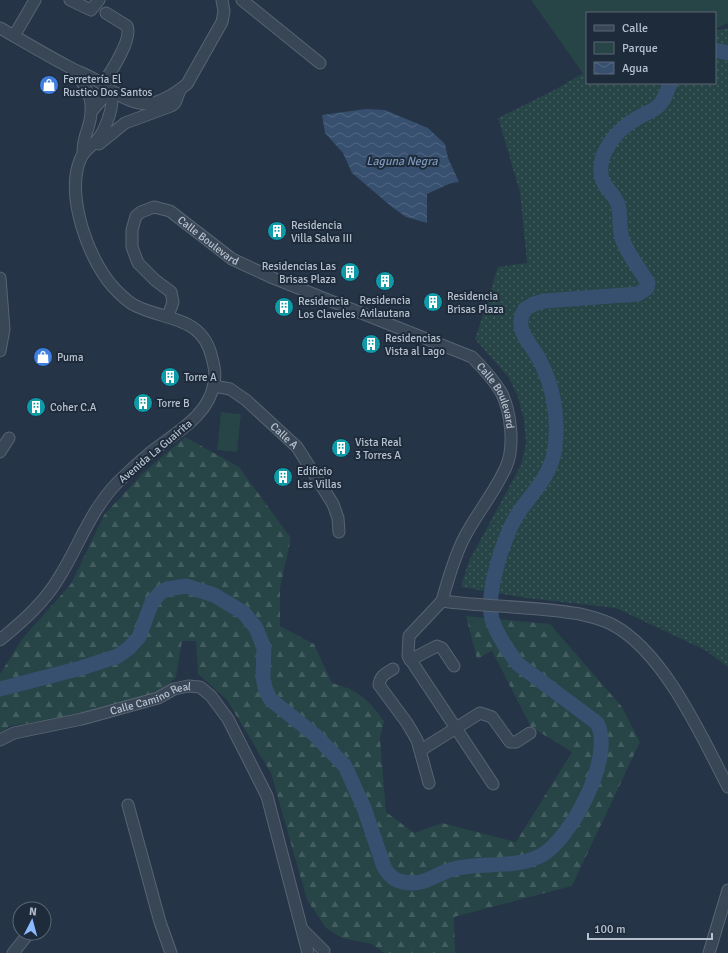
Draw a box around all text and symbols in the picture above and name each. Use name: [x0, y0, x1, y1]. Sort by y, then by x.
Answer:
legend: [586, 12, 716, 84]
text: Calle: [622, 21, 648, 36]
text: Parque: [622, 41, 658, 56]
text: Agua: [622, 61, 648, 76]
place label: Ferretería El Rustico Dos Santos: [63, 73, 153, 99]
shop icon: Ferretería El Rustico Dos Santos: [38, 74, 60, 96]
water label: Laguna Negra: [366, 154, 439, 169]
street label: Calle Boulevard: [175, 213, 241, 268]
place label: Residencia Villa Salva III: [291, 219, 352, 245]
building icon: Residencia Villa Salva III: [266, 220, 288, 242]
place label: Residencias Las Brisas Plaza: [262, 260, 336, 286]
building icon: Residencias Las Brisas Plaza: [339, 261, 361, 283]
building icon: Residencia Avilautana: [374, 270, 396, 292]
place label: Residencia Brisas Plaza: [447, 290, 504, 316]
building icon: Residencia Brisas Plaza: [422, 291, 444, 313]
place label: Residencia Avilautana: [360, 294, 411, 320]
place label: Residencia Los Claveles: [298, 295, 356, 321]
building icon: Residencia Los Claveles: [273, 296, 295, 318]
place label: Residencias Vista al Lago: [385, 332, 445, 358]
building icon: Residencias Vista al Lago: [360, 333, 382, 355]
shop icon: Puma: [32, 346, 54, 368]
place label: Puma: [57, 351, 84, 364]
street label: Calle Boulevard: [474, 360, 517, 429]
building icon: Torre A: [159, 366, 181, 388]
place label: Torre A: [184, 371, 217, 384]
building icon: Torre B: [132, 392, 154, 414]
building icon: Coher C.A: [25, 396, 47, 418]
place label: Torre B: [157, 397, 190, 410]
place label: Coher C.A: [50, 401, 97, 414]
street label: Avenida La Guairita: [116, 417, 195, 486]
street label: Calle A: [268, 420, 301, 452]
place label: Vista Real 3 Torres A: [355, 436, 402, 462]
building icon: Vista Real 3 Torres A: [330, 437, 352, 459]
place label: Edificio Las Villas: [297, 465, 342, 491]
building icon: Edificio Las Villas: [272, 466, 294, 488]
street label: Calle Camino Real: [109, 680, 192, 718]
north arrow: [12, 901, 52, 941]
text: N: [29, 905, 37, 918]
scale bar: [588, 915, 712, 941]
text: 100 m: [594, 922, 626, 937]

